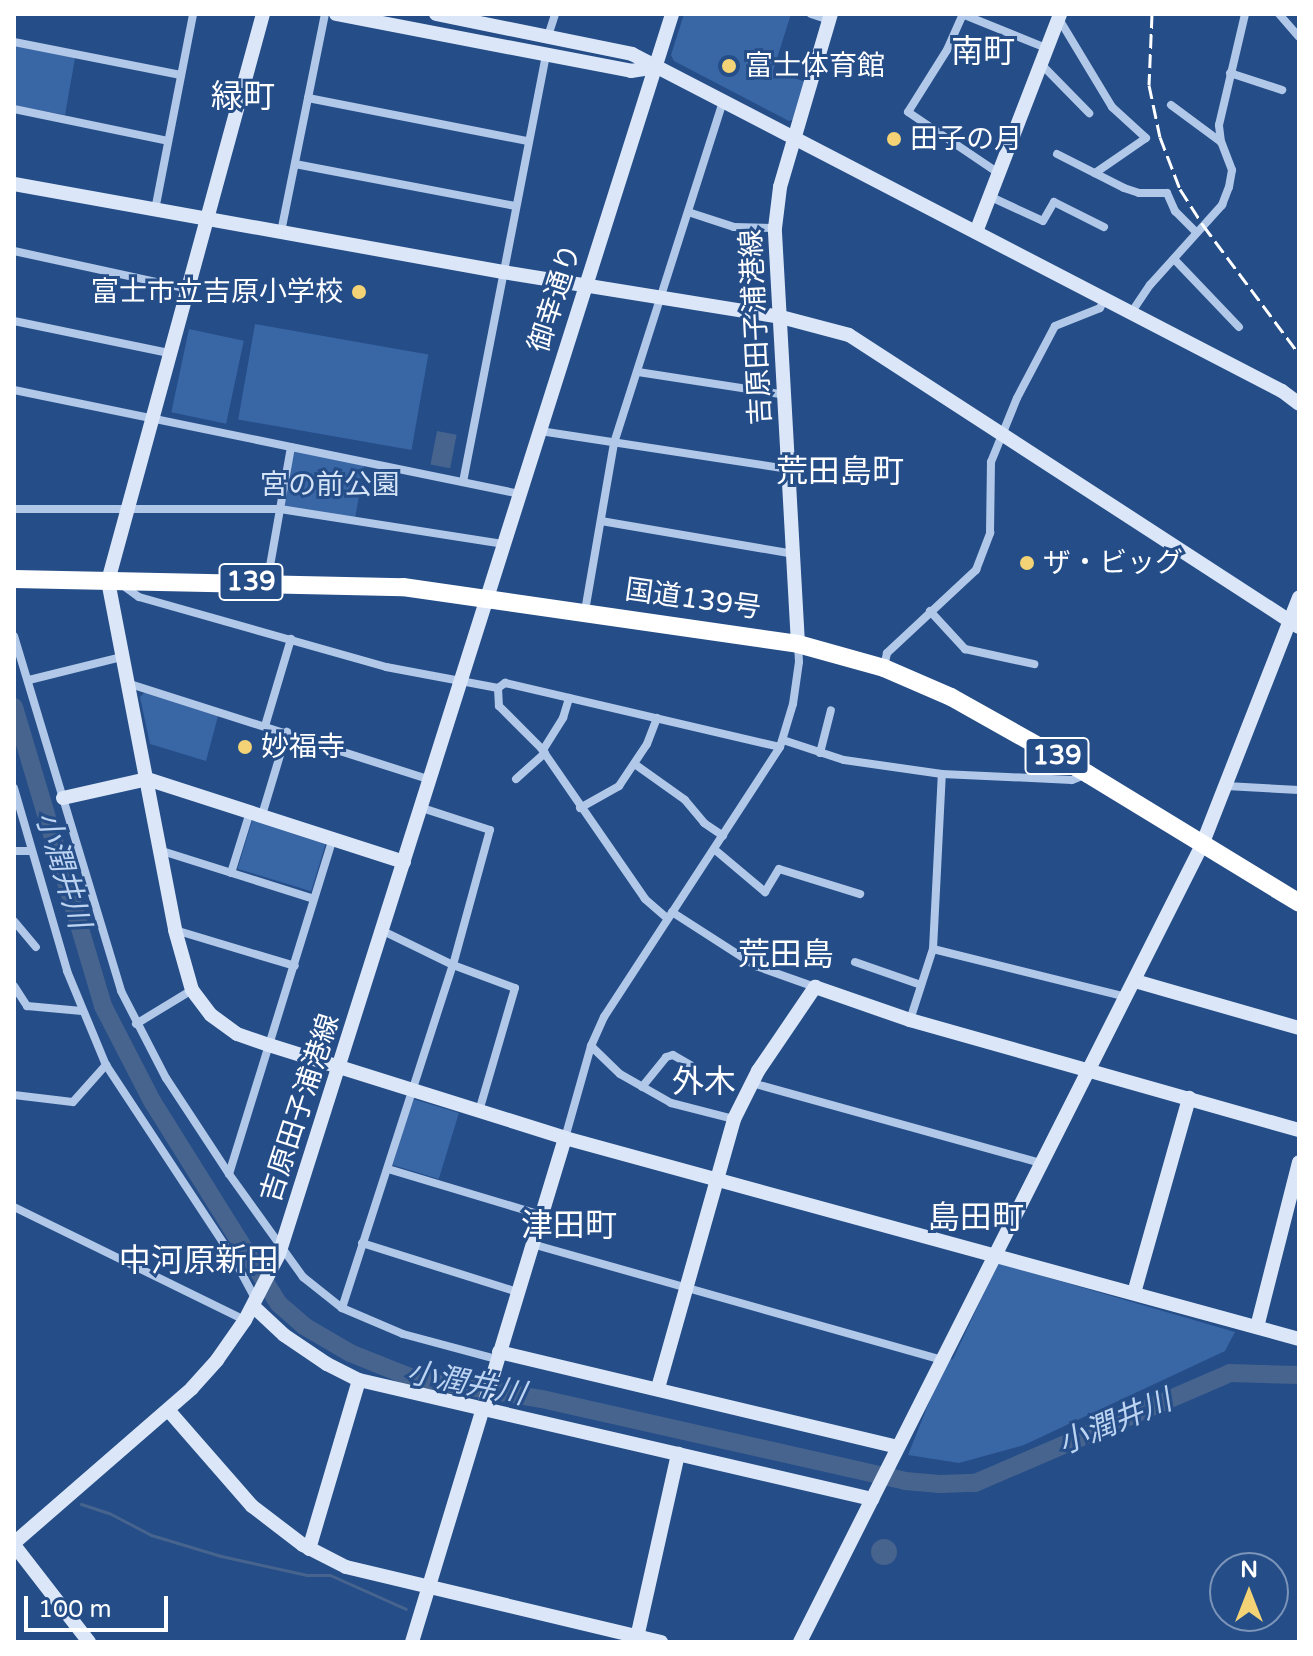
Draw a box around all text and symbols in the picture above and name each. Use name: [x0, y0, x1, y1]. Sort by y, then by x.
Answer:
district label: 南町: [951, 33, 1015, 71]
place label: 富士体育館: [745, 49, 885, 83]
marker: 富士体育館: [720, 57, 738, 75]
district label: 緑町: [211, 78, 275, 116]
place label: 田子の月: [910, 122, 1022, 156]
marker: 田子の月: [885, 130, 903, 148]
street label: 吉原田子浦港線: [734, 228, 778, 426]
street label: 御幸通り: [522, 240, 588, 356]
place label: 富士市立吉原小学校: [91, 275, 343, 309]
marker: 富士市立吉原小学校: [350, 283, 368, 301]
district label: 荒田島町: [776, 453, 904, 491]
park label: 宮の前公園: [260, 468, 400, 502]
place label: ザ・ビッグ: [1043, 546, 1183, 580]
marker: ザ・ビッグ: [1018, 554, 1036, 572]
road number: 139: [217, 560, 285, 604]
street label: 国道139号: [623, 573, 763, 625]
place label: 妙福寺: [261, 730, 345, 764]
road number: 139: [1023, 734, 1091, 778]
marker: 妙福寺: [236, 738, 254, 756]
water label: 小潤井川: [27, 807, 97, 933]
district label: 荒田島: [738, 936, 834, 974]
street label: 吉原田子浦港線: [254, 1010, 346, 1206]
district label: 外木: [672, 1063, 736, 1101]
district label: 島田町: [928, 1199, 1024, 1237]
district label: 津田町: [521, 1207, 617, 1245]
district label: 中河原新田: [119, 1242, 279, 1280]
water label: 小潤井川: [404, 1355, 528, 1413]
water label: 小潤井川: [1053, 1383, 1177, 1463]
north arrow: [1209, 1552, 1289, 1632]
text: N: [1240, 1557, 1258, 1583]
scale bar: [28, 1580, 172, 1630]
text: 100 m: [38, 1595, 112, 1624]

